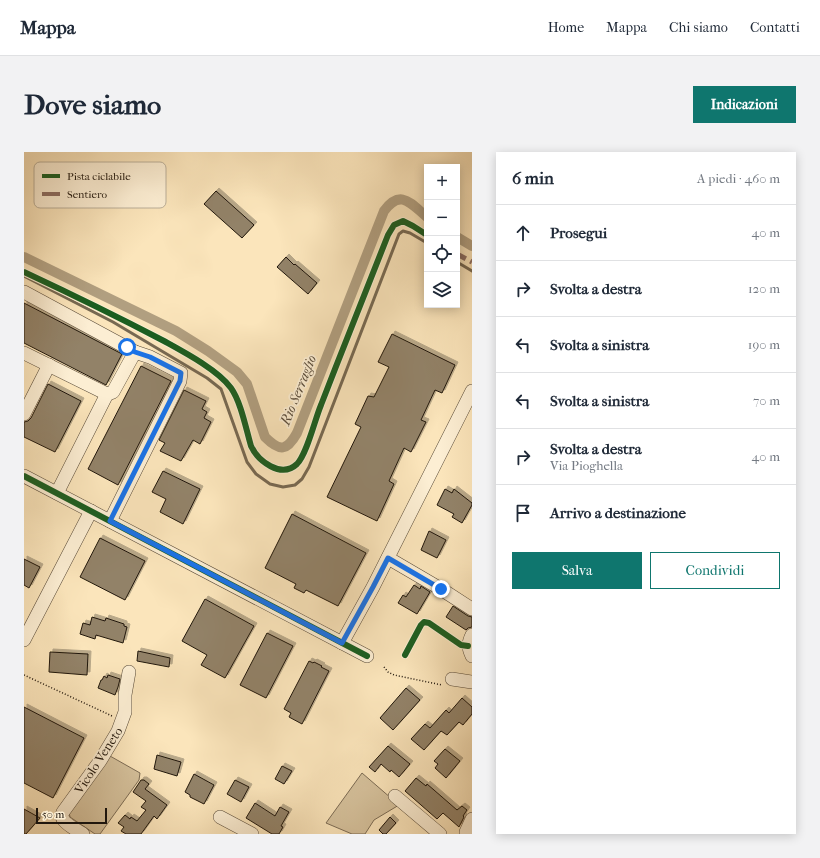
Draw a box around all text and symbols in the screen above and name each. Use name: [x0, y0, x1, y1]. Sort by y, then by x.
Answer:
text: Mappa: [20, 17, 76, 39]
text: Home: [548, 19, 584, 36]
text: Mappa: [606, 19, 647, 36]
text: Chi siamo: [669, 19, 728, 36]
text: Contatti: [750, 19, 800, 36]
button: Indicazioni: [693, 86, 796, 123]
text: Dove siamo: [24, 88, 161, 121]
legend: [34, 162, 166, 208]
map controls: [424, 164, 460, 308]
button: +: [424, 164, 460, 200]
text: 6 min: [512, 168, 554, 188]
text: Pista ciclabile: [67, 170, 131, 183]
text: A piedi · 460 m: [697, 171, 780, 186]
text: Sentiero: [67, 188, 108, 201]
button: −: [424, 200, 460, 236]
icon: ahead: [512, 222, 534, 244]
text: Prosegui: [550, 224, 607, 242]
text: 40 m: [752, 225, 780, 240]
button: locate: [424, 236, 460, 272]
button: layers: [424, 272, 460, 308]
icon: right: [512, 278, 534, 300]
text: Svolta a destra: [550, 280, 642, 298]
text: 120 m: [748, 281, 780, 296]
icon: left: [512, 334, 534, 356]
text: Svolta a sinistra: [550, 336, 649, 354]
text: 190 m: [748, 337, 780, 352]
route start: [118, 338, 136, 356]
water label: Rio Serraglio: [276, 353, 320, 429]
icon: left: [512, 390, 534, 412]
text: Svolta a sinistra: [550, 392, 649, 410]
text: 70 m: [753, 393, 780, 408]
text: Svolta a destra: [550, 440, 642, 458]
icon: right: [512, 446, 534, 468]
text: 40 m: [752, 449, 780, 464]
text: Via Pioghella: [550, 458, 623, 473]
icon: arrive: [512, 502, 534, 524]
text: Arrivo a destinazione: [550, 504, 686, 522]
button: Salva: [512, 552, 642, 589]
button: Condividi: [650, 552, 780, 589]
route end: [432, 580, 450, 598]
street label: Vicolo Veneto: [71, 724, 126, 797]
scale bar: [36, 806, 107, 825]
text: 50 m: [42, 808, 64, 821]

